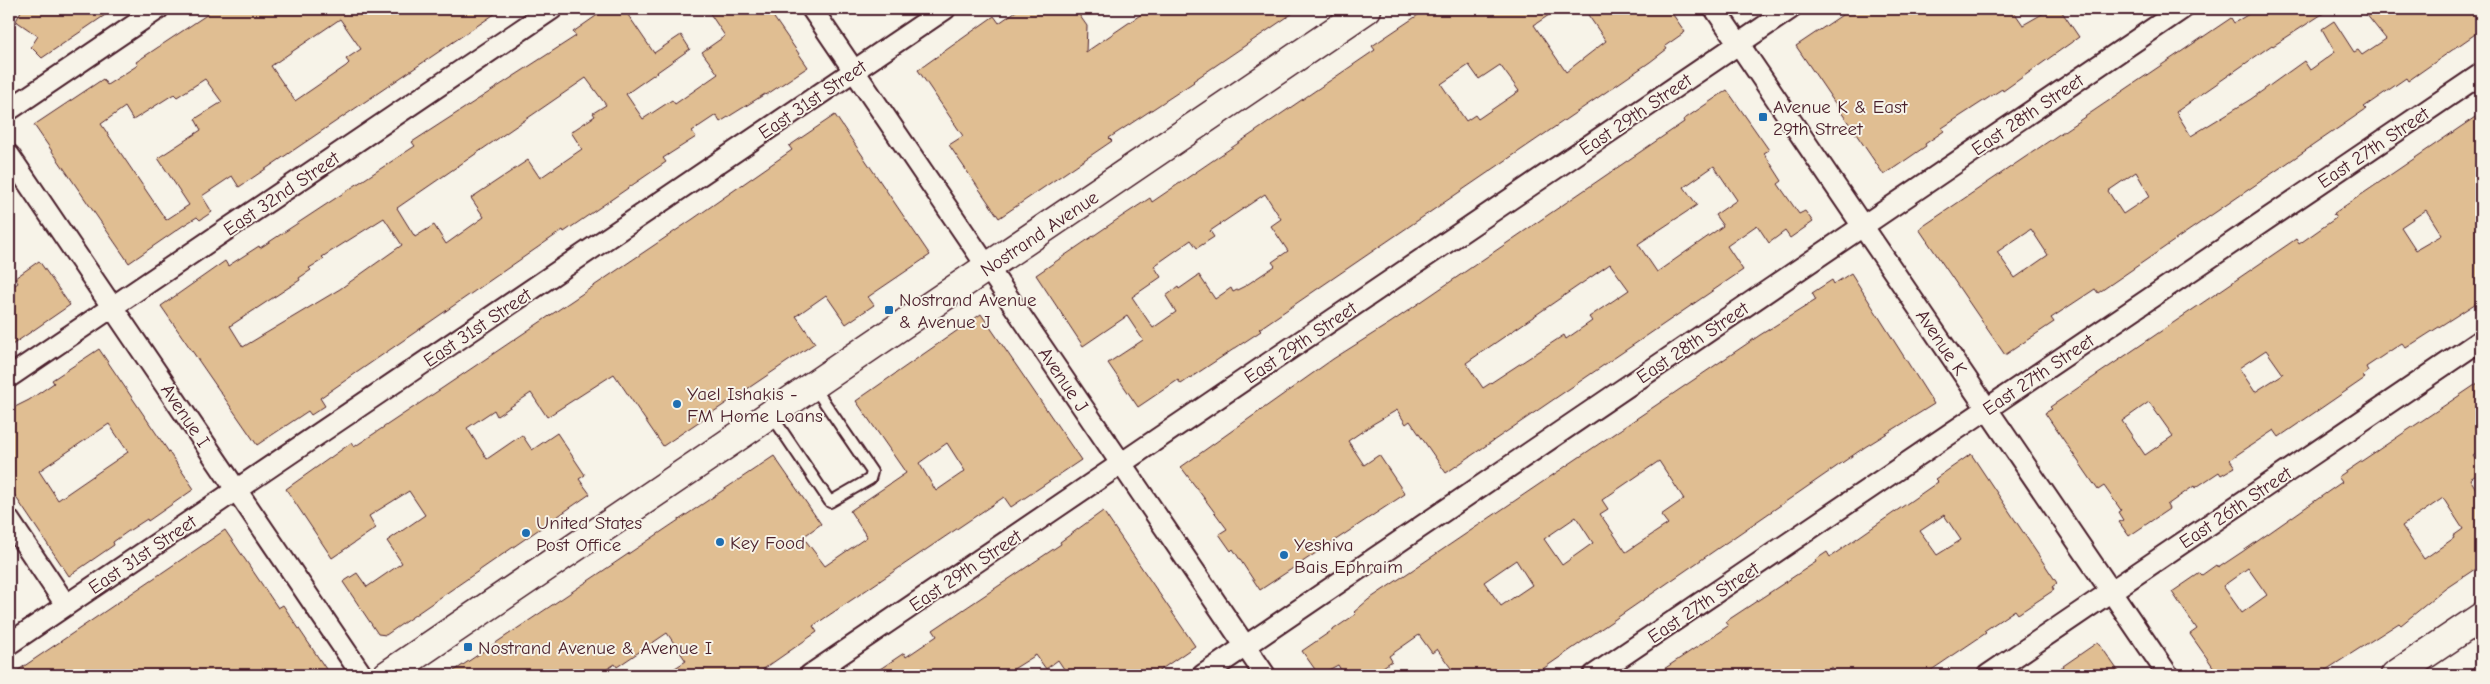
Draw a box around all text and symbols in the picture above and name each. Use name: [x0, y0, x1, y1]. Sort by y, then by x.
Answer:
street label: East 31st Street: [754, 55, 871, 144]
street label: East 29th Street: [1575, 69, 1696, 160]
street label: East 28th Street: [1967, 69, 2088, 160]
place label: Avenue K & East 29th Street: [1773, 96, 1908, 140]
street label: East 27th Street: [2314, 102, 2434, 193]
marker: Avenue K & East 29th Street: [1757, 111, 1769, 123]
street label: East 32nd Street: [219, 147, 344, 241]
street label: Nostrand Avenue: [976, 186, 1103, 281]
street label: East 31st Street: [419, 283, 536, 372]
place label: Nostrand Avenue & Avenue J: [899, 289, 1037, 333]
street label: East 29th Street: [1240, 297, 1361, 388]
street label: East 28th Street: [1632, 297, 1753, 388]
marker: Nostrand Avenue & Avenue J: [883, 304, 895, 316]
street label: Avenue K: [1911, 305, 1971, 380]
street label: East 27th Street: [1979, 329, 2099, 420]
street label: Avenue J: [1034, 343, 1093, 416]
street label: Avenue I: [156, 380, 214, 451]
place label: Yael Ishakis - FM Home Loans: [687, 383, 823, 427]
marker: Yael Ishakis - FM Home Loans: [671, 398, 683, 410]
street label: East 26th Street: [2175, 462, 2296, 554]
street label: East 31st Street: [84, 510, 201, 599]
place label: United States Post Office: [536, 512, 642, 556]
street label: East 29th Street: [905, 525, 1026, 616]
marker: United States Post Office: [520, 527, 532, 539]
place label: Key Food: [730, 532, 805, 554]
place label: Yeshiva Bais Ephraim: [1294, 534, 1403, 578]
marker: Key Food: [714, 536, 726, 548]
marker: Yeshiva Bais Ephraim: [1278, 549, 1290, 561]
street label: East 27th Street: [1644, 557, 1764, 648]
place label: Nostrand Avenue & Avenue I: [478, 637, 712, 659]
marker: Nostrand Avenue & Avenue I: [462, 641, 474, 653]

